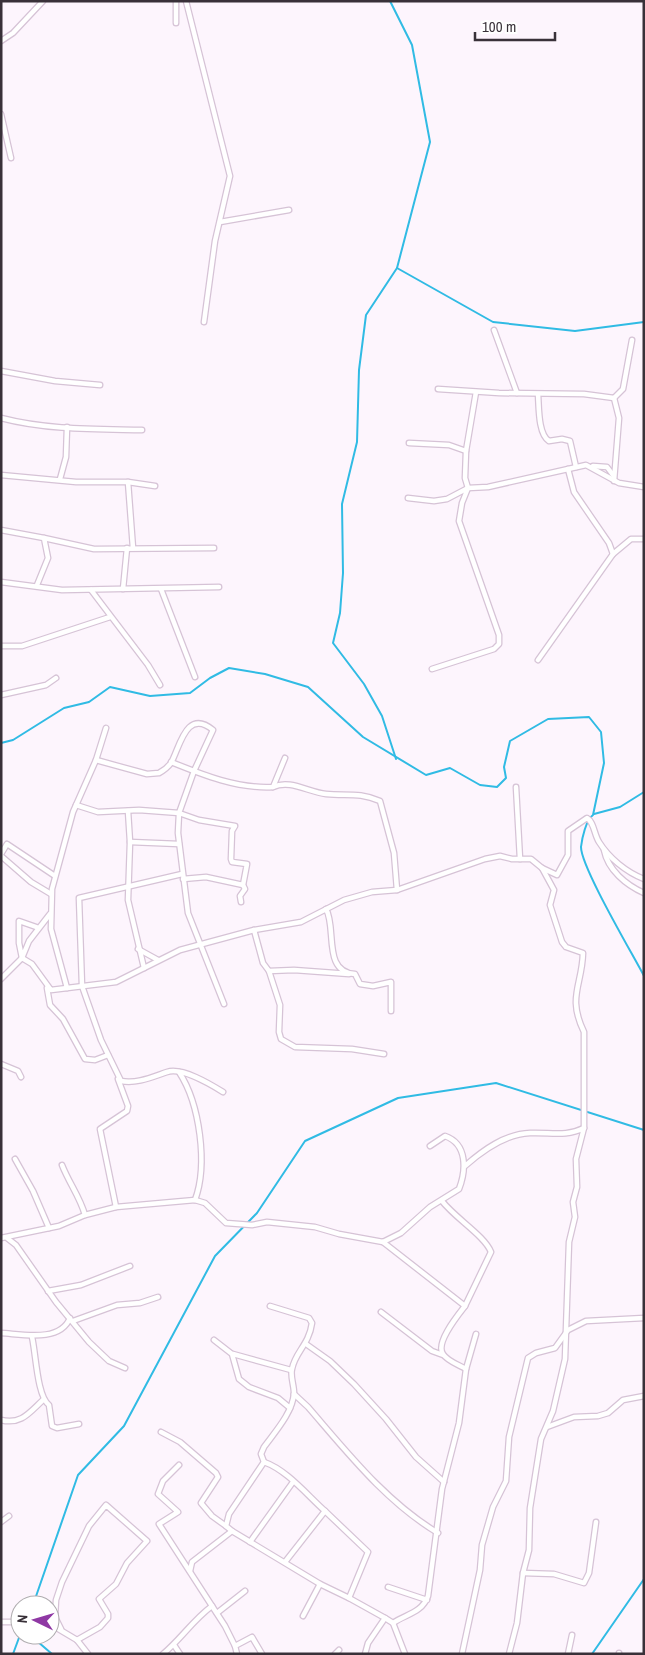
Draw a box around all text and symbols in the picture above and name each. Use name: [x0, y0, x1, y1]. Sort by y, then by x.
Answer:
scale bar: [475, 10, 555, 42]
text: 100 m: [482, 16, 516, 37]
north arrow: [10, 1595, 60, 1645]
text: N: [13, 1614, 31, 1624]

